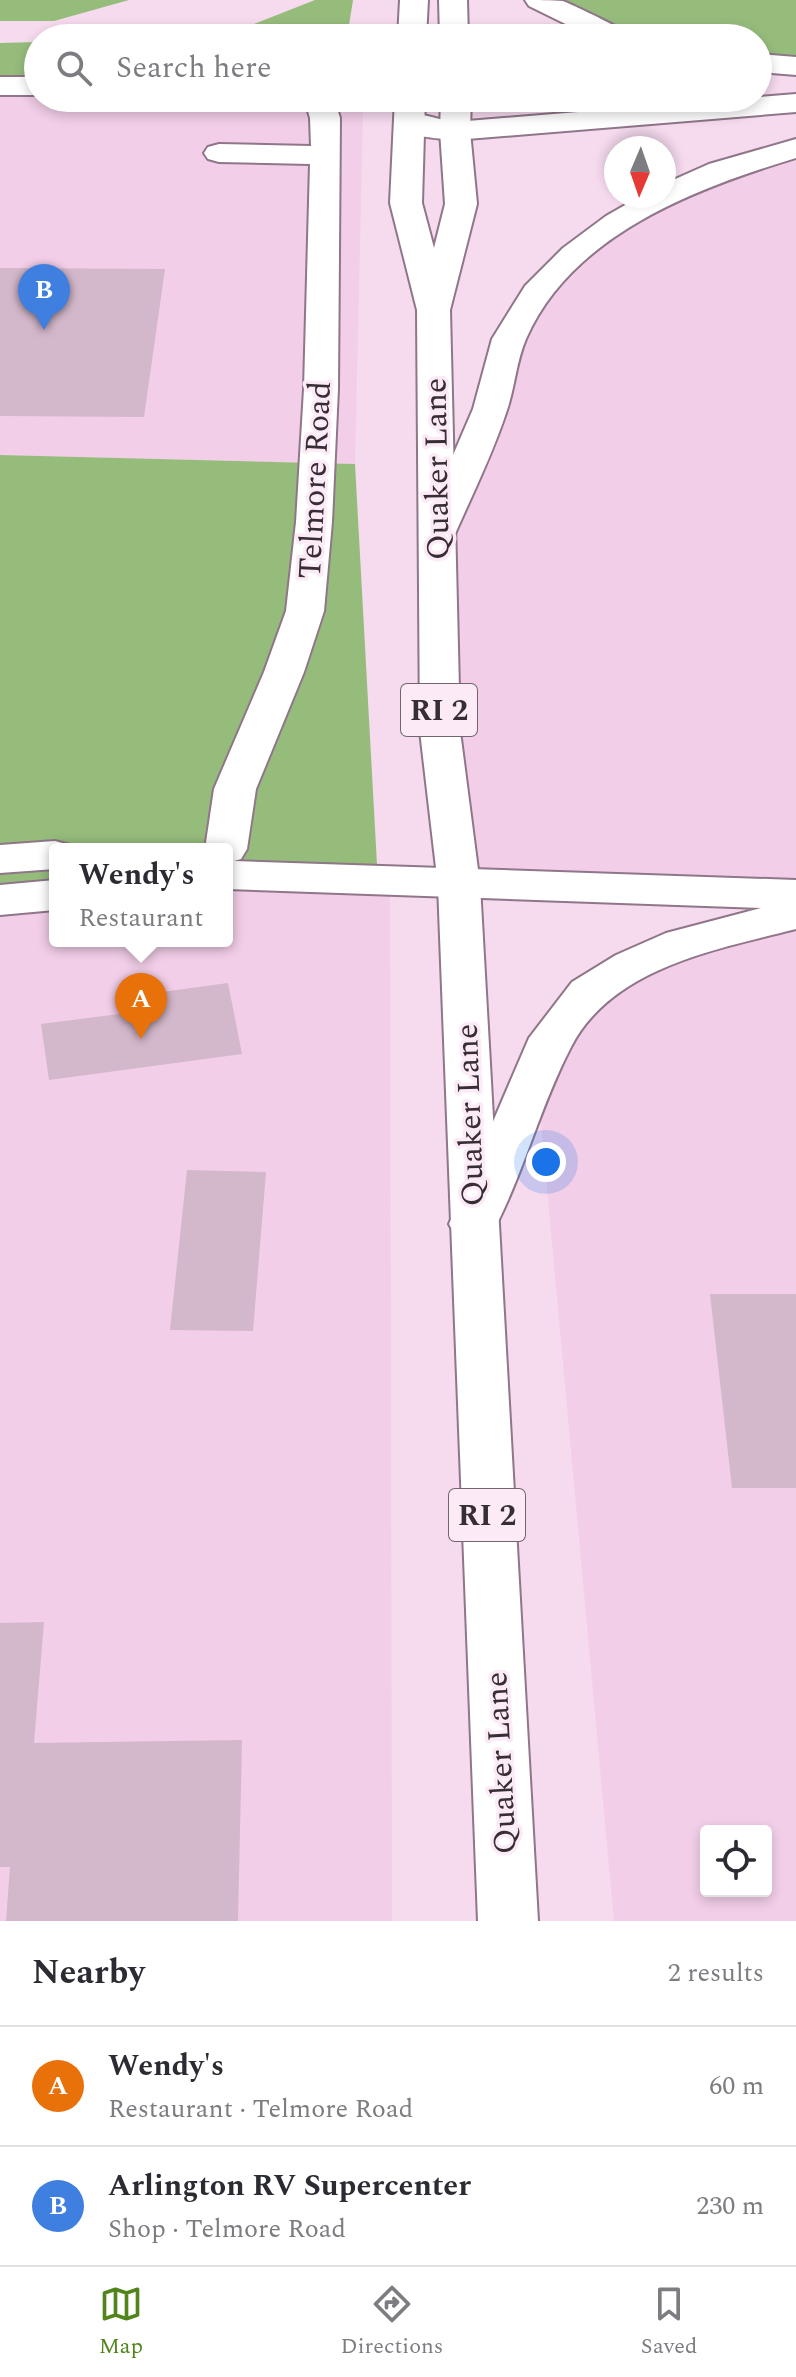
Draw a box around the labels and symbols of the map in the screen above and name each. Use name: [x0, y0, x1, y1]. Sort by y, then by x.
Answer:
north arrow: [604, 136, 676, 208]
pin: B: [18, 264, 70, 330]
street label: Quaker Lane: [411, 377, 464, 561]
street label: Telmore Road: [286, 380, 345, 580]
road number: RI 2: [401, 684, 477, 736]
pin: A: [115, 973, 167, 1039]
street label: Quaker Lane: [443, 1023, 498, 1207]
your location: [526, 1142, 566, 1182]
road number: RI 2: [449, 1489, 525, 1541]
street label: Quaker Lane: [472, 1670, 531, 1855]

